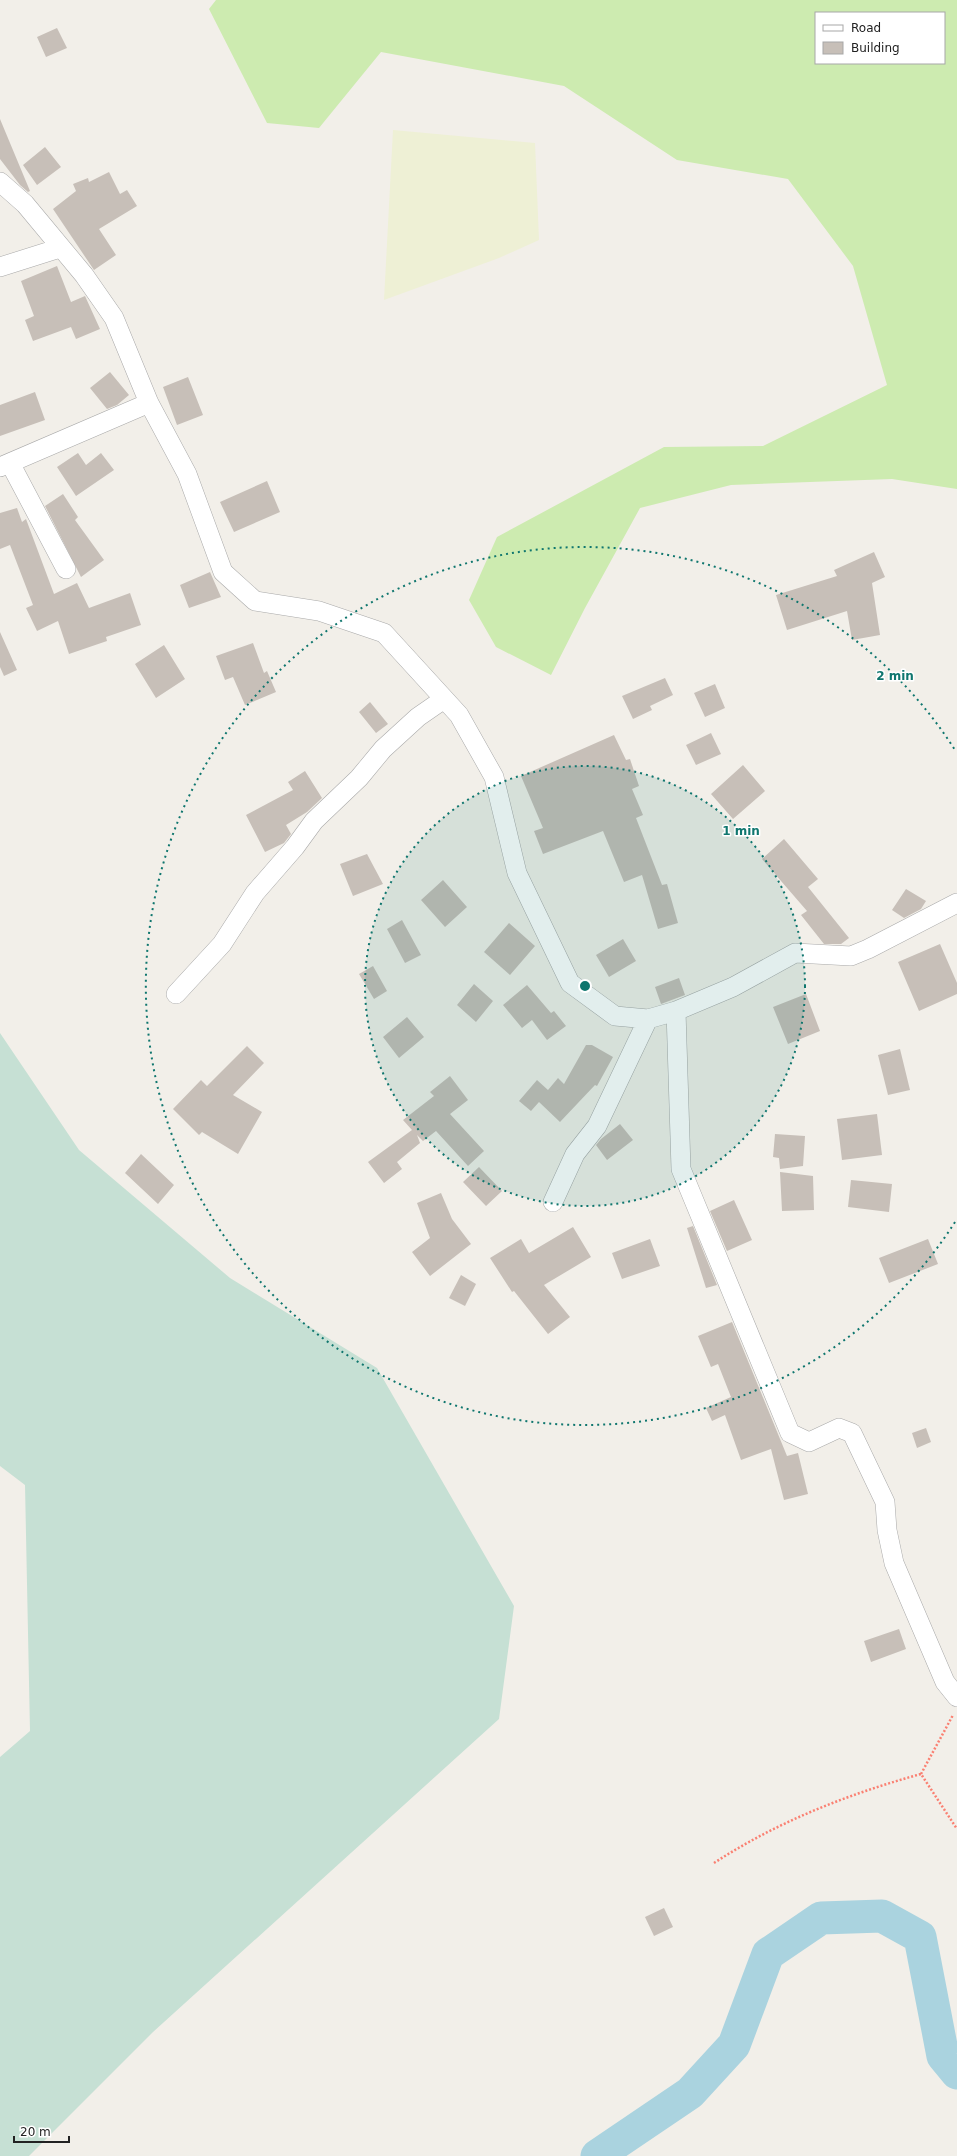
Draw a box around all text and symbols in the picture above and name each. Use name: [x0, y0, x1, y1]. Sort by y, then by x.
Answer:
legend: [815, 12, 945, 64]
text: Road: [851, 21, 881, 35]
text: Building: [851, 41, 900, 55]
text: 2 min: [876, 669, 914, 683]
text: 1 min: [722, 824, 760, 838]
centre of rings: [578, 979, 592, 993]
scale bar: [14, 2118, 69, 2144]
text: 20 m: [20, 2125, 51, 2139]

